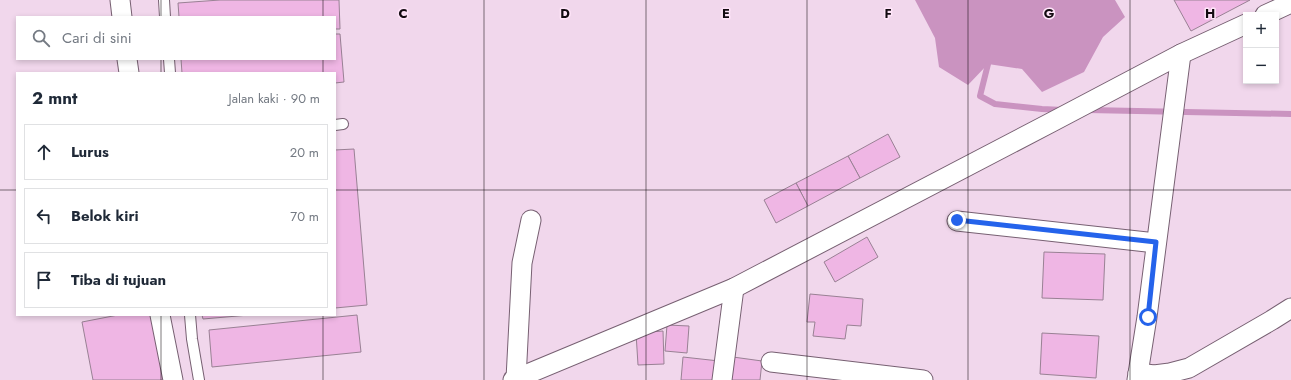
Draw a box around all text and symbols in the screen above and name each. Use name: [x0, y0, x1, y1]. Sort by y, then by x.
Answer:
text: C: [398, 4, 408, 23]
text: D: [560, 4, 570, 23]
text: E: [722, 4, 730, 23]
text: F: [884, 4, 892, 23]
text: G: [1044, 4, 1055, 23]
text: H: [1205, 4, 1215, 23]
map controls: [1243, 12, 1279, 84]
button: +: [1243, 12, 1279, 48]
search box: [16, 16, 336, 60]
icon: search: [30, 27, 52, 49]
text: Cari di sini: [62, 27, 132, 49]
button: −: [1243, 48, 1279, 84]
text: 2 mnt: [32, 86, 77, 110]
text: Jalan kaki · 90 m: [229, 89, 320, 108]
icon: ahead: [33, 141, 55, 163]
text: Lurus: [71, 141, 109, 163]
text: 20 m: [290, 143, 319, 162]
icon: left: [33, 205, 55, 227]
text: Belok kiri: [71, 205, 139, 227]
text: 70 m: [290, 207, 319, 226]
route end: [948, 211, 966, 229]
icon: arrive: [33, 269, 55, 291]
text: Tiba di tujuan: [71, 269, 166, 291]
route start: [1139, 308, 1157, 326]

